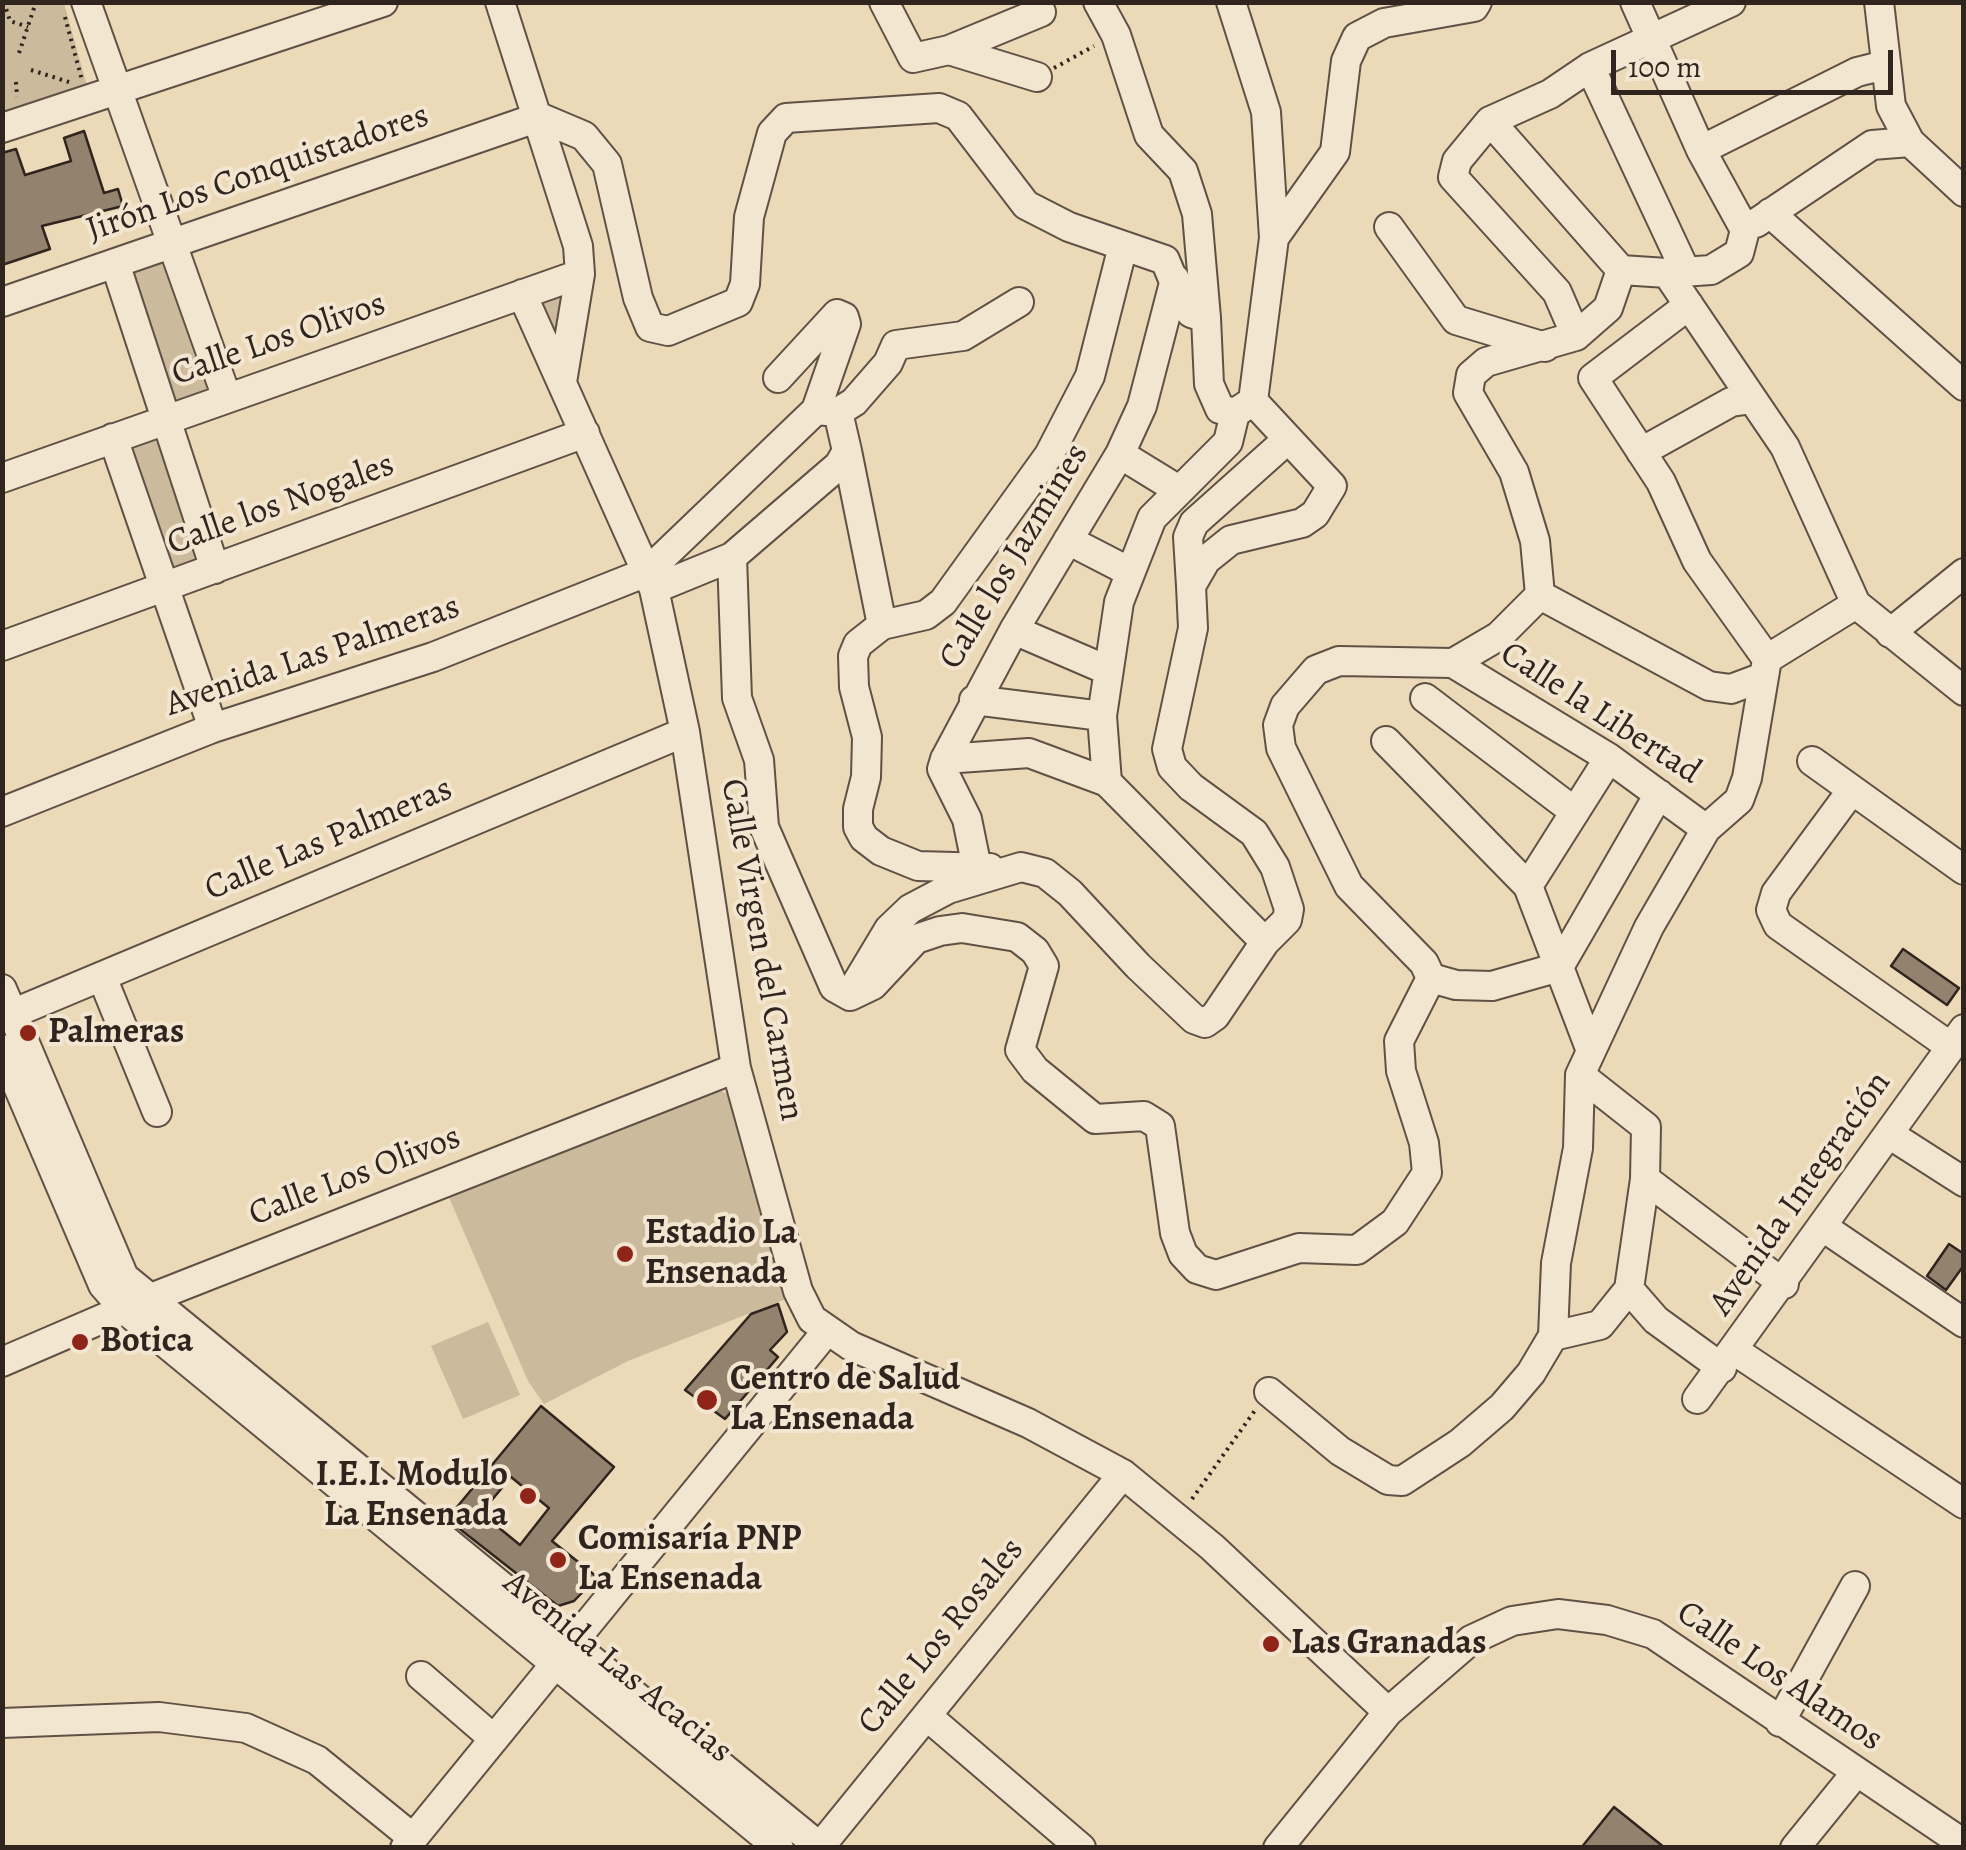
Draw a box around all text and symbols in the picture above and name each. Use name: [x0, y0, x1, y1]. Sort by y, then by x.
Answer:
scale bar: [1616, 30, 1898, 92]
text: 100 m: [1628, 47, 1701, 87]
street label: Jirón Los Conquistadores: [81, 96, 435, 252]
street label: Calle Los Olivos: [167, 284, 391, 396]
street label: Calle los Jazmines: [931, 437, 1099, 677]
street label: Calle los Nogales: [162, 444, 400, 566]
street label: Avenida Las Palmeras: [160, 587, 466, 727]
street label: Calle la Libertad: [1492, 634, 1708, 794]
street label: Calle Las Palmeras: [199, 769, 459, 911]
street label: Calle Virgen del Carmen: [710, 776, 812, 1124]
place label: Palmeras: [48, 1012, 184, 1054]
marker: Palmeras: [17, 1022, 39, 1044]
street label: Avenida Integración: [1701, 1064, 1901, 1324]
street label: Calle Los Olivos: [243, 1117, 467, 1237]
place label: Estadio La Ensenada: [645, 1213, 797, 1295]
marker: Estadio La Ensenada: [614, 1243, 636, 1265]
place label: Botica: [100, 1321, 193, 1363]
marker: Botica: [69, 1331, 91, 1353]
place label: Centro de Salud La Ensenada: [730, 1359, 960, 1441]
marker: Centro de Salud La Ensenada: [694, 1387, 720, 1413]
place label: I.E.I. Modulo La Ensenada: [316, 1455, 508, 1537]
marker: I.E.I. Modulo La Ensenada: [517, 1485, 539, 1507]
place label: Comisaría PNP La Ensenada: [578, 1519, 801, 1601]
street label: Calle Los Rosales: [850, 1530, 1034, 1744]
marker: Comisaría PNP La Ensenada: [547, 1549, 569, 1571]
street label: Avenida Las Acacias: [494, 1563, 740, 1773]
street label: Calle Los Alamos: [1668, 1593, 1890, 1761]
place label: Las Granadas: [1291, 1623, 1487, 1665]
marker: Las Granadas: [1260, 1633, 1282, 1655]

